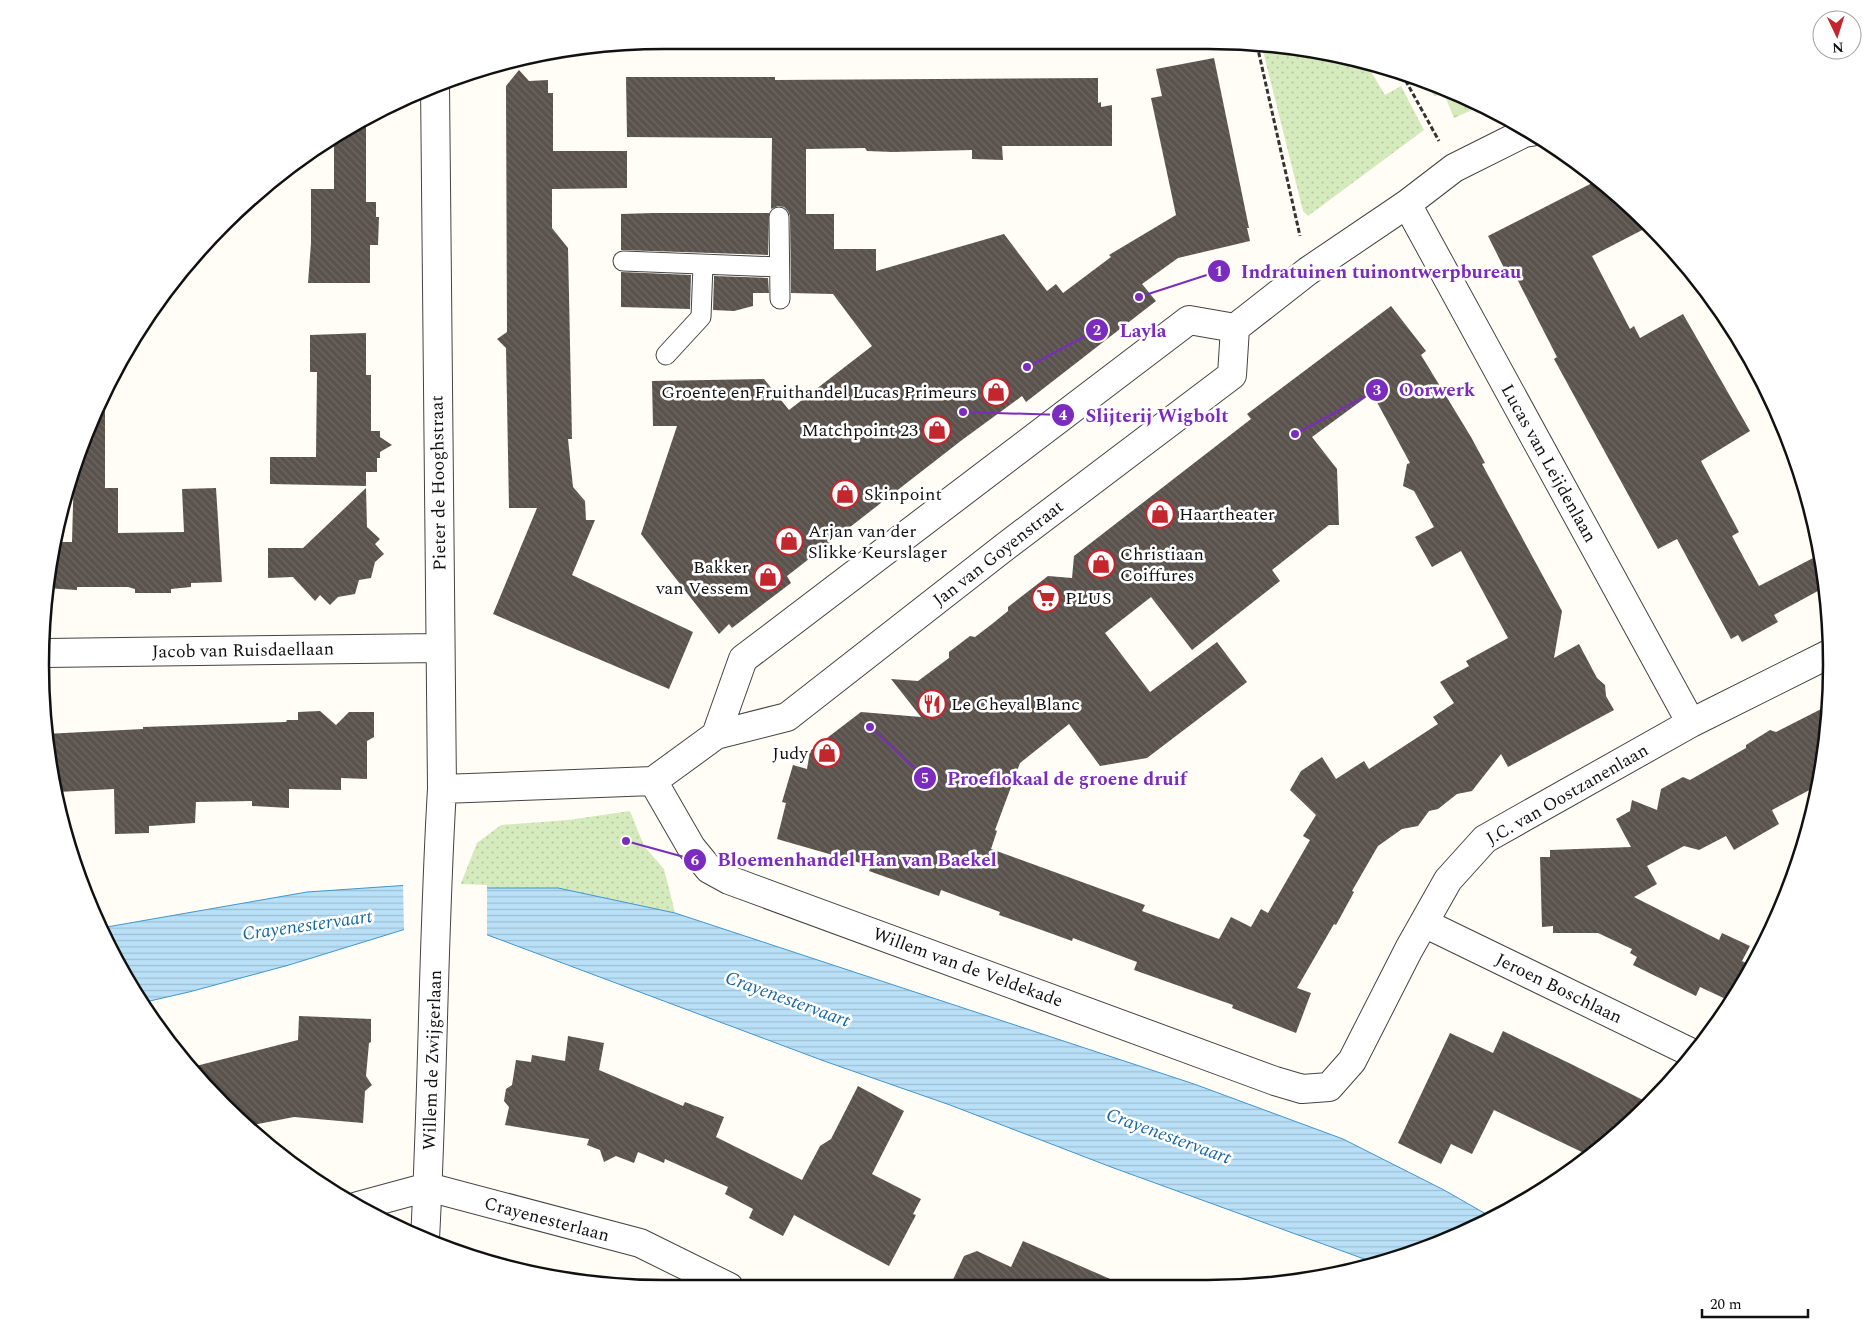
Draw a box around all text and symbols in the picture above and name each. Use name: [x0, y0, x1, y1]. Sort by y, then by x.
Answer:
north arrow: [1812, 10, 1862, 60]
text: N: [1831, 37, 1844, 58]
callout: Indratuinen tuinontwerpbureau: [1206, 254, 1532, 288]
text: Indratuinen tuinontwerpbureau: [1241, 258, 1521, 287]
text: 1: [1215, 260, 1223, 283]
callout: Layla: [1084, 313, 1176, 347]
text: Layla: [1119, 317, 1167, 346]
text: 2: [1093, 319, 1101, 342]
callout: Oorwerk: [1364, 373, 1485, 407]
text: Oorwerk: [1399, 376, 1476, 405]
shop icon: Groente en Fruithandel Lucas Primeurs: [981, 377, 1011, 407]
place label: Groente en Fruithandel Lucas Primeurs: [661, 379, 977, 406]
text: 3: [1373, 379, 1381, 402]
street label: Lucas van Leijdenlaan: [1494, 379, 1603, 547]
street label: Pieter de Hooghstraat: [423, 395, 454, 571]
callout: Slijterij Wigbolt: [1051, 398, 1239, 432]
text: Slijterij Wigbolt: [1085, 402, 1229, 431]
text: 4: [1059, 404, 1068, 427]
shop icon: Matchpoint 23: [922, 415, 952, 445]
place label: Matchpoint 23: [801, 417, 918, 444]
shop icon: Skinpoint: [830, 479, 860, 509]
place label: Skinpoint: [864, 481, 942, 508]
street label: Jan van Goyenstraat: [927, 494, 1069, 613]
shop icon: Haartheater: [1145, 499, 1175, 529]
place label: Haartheater: [1179, 501, 1275, 528]
place label: Arjan van der Slikke Keurslager: [808, 518, 947, 566]
shop icon: Arjan van der Slikke Keurslager: [774, 526, 804, 556]
place label: Christiaan Coiffures: [1120, 541, 1204, 589]
shop icon: Christiaan Coiffures: [1086, 549, 1116, 579]
place label: Bakker van Vessem: [655, 554, 749, 602]
shop icon: Bakker van Vessem: [753, 562, 783, 592]
supermarket icon: PLUS: [1031, 583, 1061, 613]
place label: PLUS: [1065, 585, 1111, 612]
street label: Jacob van Ruisdaellaan: [152, 635, 334, 666]
restaurant icon: Le Cheval Blanc: [917, 689, 947, 719]
place label: Le Cheval Blanc: [951, 691, 1080, 718]
street label: J.C. van Oostzanenlaan: [1481, 737, 1653, 852]
shop icon: Judy: [812, 738, 842, 768]
place label: Judy: [772, 740, 809, 767]
callout: Proeflokaal de groene druif: [912, 761, 1197, 795]
text: Proeflokaal de groene druif: [947, 765, 1188, 794]
text: 5: [921, 767, 929, 790]
callout: Bloemenhandel Han van Baekel: [682, 843, 1007, 877]
text: Bloemenhandel Han van Baekel: [717, 846, 997, 875]
text: 6: [691, 849, 699, 872]
water label: Crayenestervaart: [240, 902, 375, 949]
street label: Willem van de Veldekade: [869, 920, 1067, 1014]
street label: Jeroen Boschlaan: [1491, 946, 1627, 1031]
water label: Crayenestervaart: [721, 963, 855, 1036]
street label: Willem de Zwijgerlaan: [416, 969, 449, 1151]
water label: Crayenestervaart: [1102, 1100, 1236, 1173]
street label: Crayenesterlaan: [481, 1190, 613, 1249]
scale bar: [1702, 1286, 1808, 1318]
text: 20 m: [1710, 1293, 1742, 1316]

